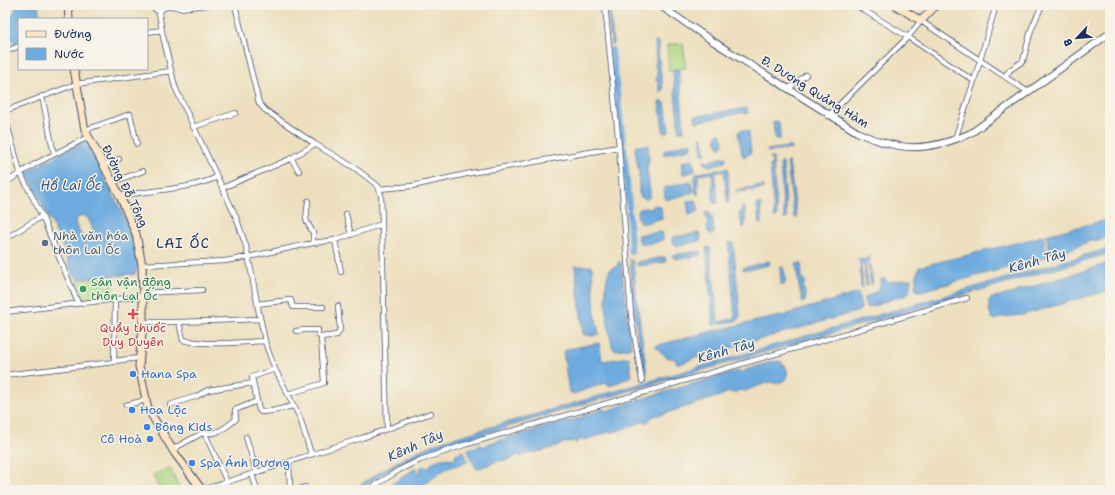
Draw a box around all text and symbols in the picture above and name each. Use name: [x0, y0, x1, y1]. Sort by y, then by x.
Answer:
legend: [18, 18, 148, 70]
north arrow: [1057, 18, 1097, 58]
text: Đường: [54, 26, 92, 42]
text: B: [1060, 36, 1077, 49]
text: Nước: [54, 46, 84, 62]
street label: Đ. Dương Quảng Hàm: [758, 52, 872, 132]
street label: Đường Đỗ Tông: [98, 142, 152, 230]
water label: Hồ Lai Ốc: [41, 174, 102, 194]
place label: Nhà văn hóa thôn Lai Ốc: [53, 228, 129, 258]
district label: LAI ỐC: [156, 232, 210, 252]
marker: Nhà văn hóa thôn Lai Ốc: [40, 238, 50, 248]
water label: Kênh Tây: [1006, 244, 1068, 277]
place label: Sân vận động thôn Lại Ốc: [91, 274, 171, 304]
marker: Sân vận động thôn Lại Ốc: [78, 284, 88, 294]
marker: Quầy thuốc Duy Duyên: [128, 309, 138, 319]
place label: Quầy thuốc Duy Duyên: [100, 320, 166, 350]
water label: Kênh Tây: [695, 334, 757, 367]
place label: Hana Spa: [141, 366, 197, 382]
marker: Hana Spa: [128, 369, 138, 379]
place label: Hoa Lộc: [140, 402, 187, 418]
marker: Hoa Lộc: [127, 405, 137, 415]
place label: Bông Kids: [155, 419, 212, 435]
marker: Bông Kids: [142, 422, 152, 432]
water label: Kênh Tây: [385, 426, 446, 465]
place label: Cô Hoà: [100, 431, 143, 447]
marker: Cô Hoà: [145, 434, 155, 444]
place label: Spa Ánh Dương: [200, 455, 290, 471]
marker: Spa Ánh Dương: [187, 458, 197, 468]

